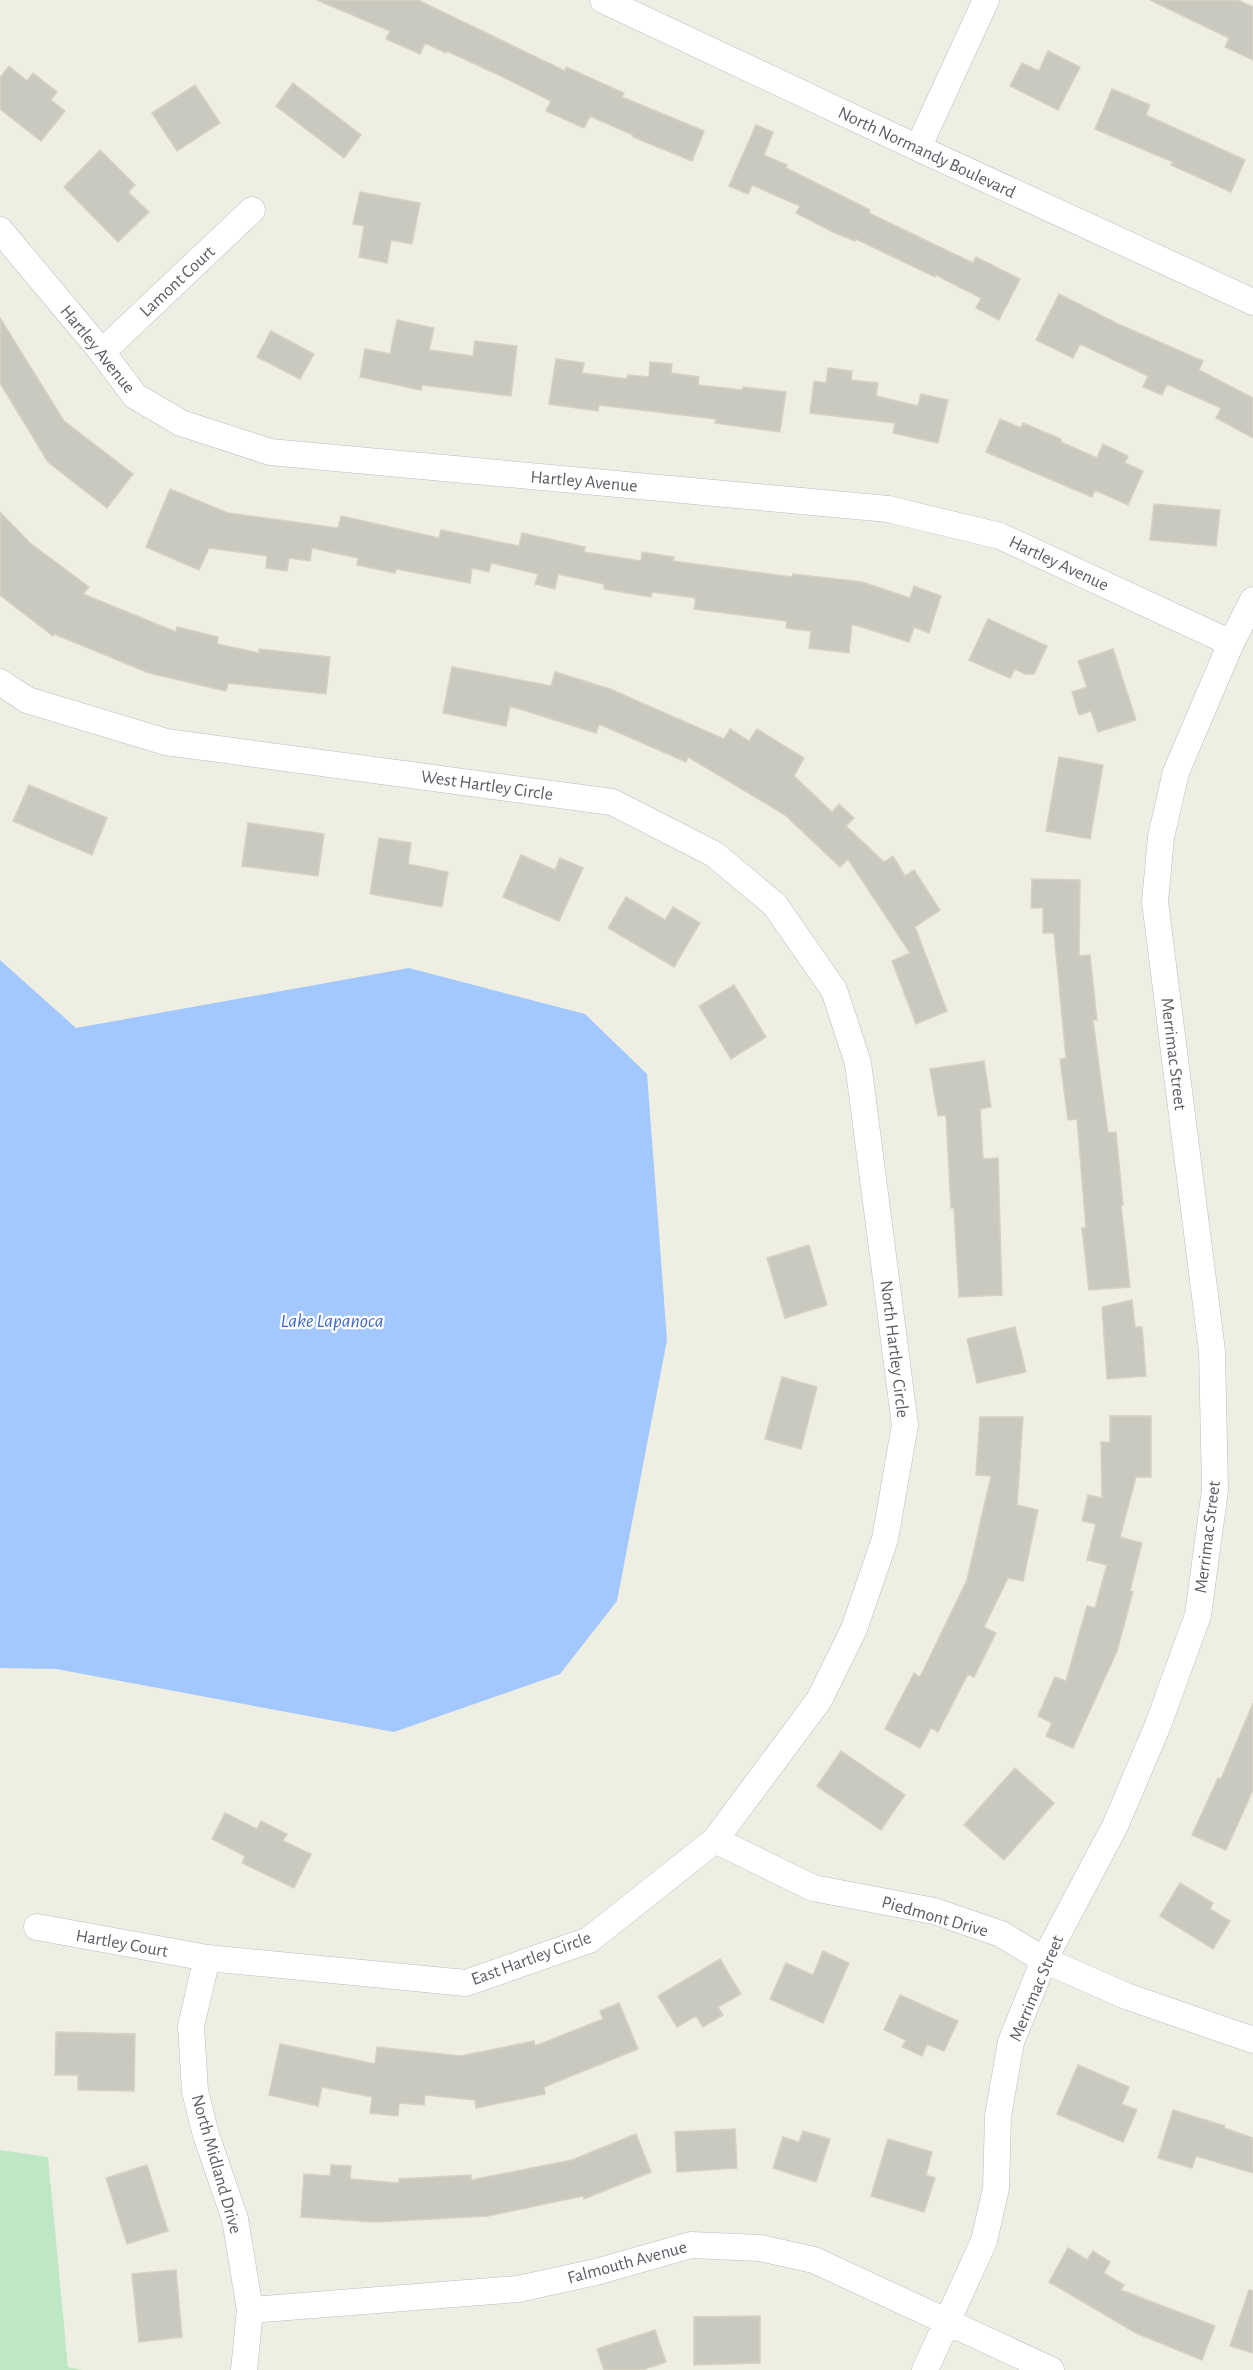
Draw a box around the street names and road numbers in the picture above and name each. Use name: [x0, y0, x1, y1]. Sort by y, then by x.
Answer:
street label: North Normandy Boulevard: [835, 104, 1018, 202]
street label: Lamont Court: [137, 243, 219, 321]
street label: Hartley Avenue: [56, 302, 138, 397]
street label: Hartley Avenue: [530, 468, 638, 496]
street label: Hartley Avenue: [1006, 533, 1111, 595]
street label: West Hartley Circle: [420, 768, 554, 804]
street label: Merrimac Street: [1157, 997, 1189, 1112]
street label: North Hartley Circle: [877, 1279, 911, 1419]
street label: Merrimac Street: [1192, 1480, 1224, 1594]
street label: Piedmont Drive: [879, 1893, 990, 1941]
street label: Hartley Court: [74, 1927, 170, 1961]
street label: East Hartley Circle: [469, 1929, 594, 1989]
street label: Merrimac Street: [1007, 1933, 1067, 2044]
street label: North Midland Drive: [188, 2093, 245, 2236]
street label: Falmouth Avenue: [566, 2238, 689, 2288]

